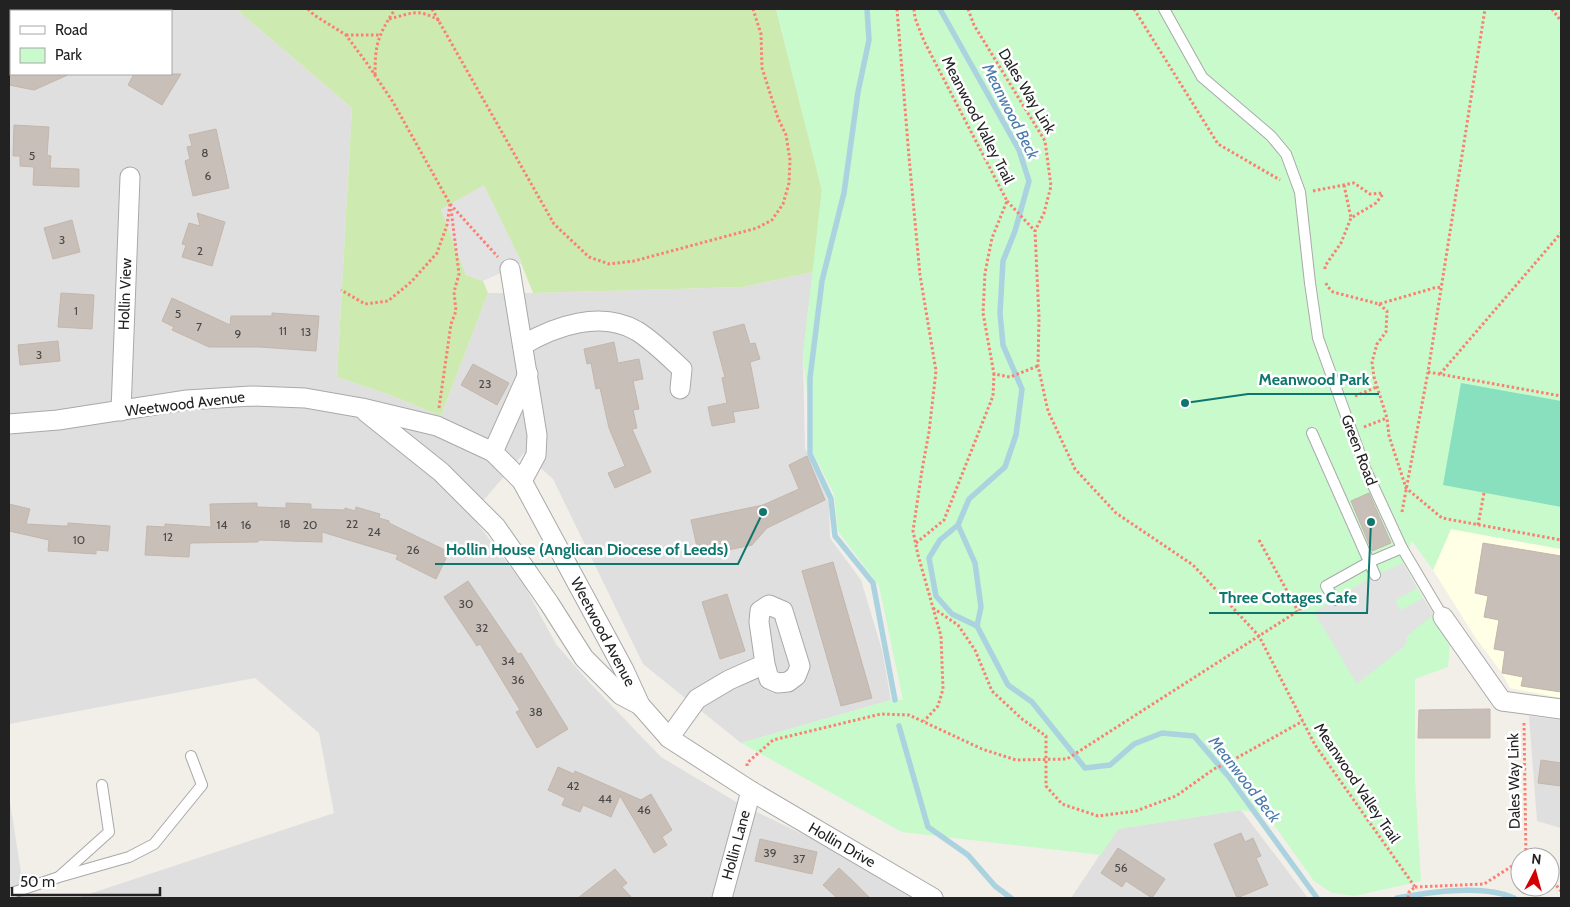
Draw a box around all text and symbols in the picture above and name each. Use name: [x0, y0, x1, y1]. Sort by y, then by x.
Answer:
legend: [10, 10, 172, 75]
text: Road: [55, 21, 88, 39]
street label: Dales Way Link: [995, 45, 1060, 137]
text: Park: [55, 46, 82, 64]
street label: Meanwood Valley Trail: [938, 53, 1018, 187]
water label: Meanwood Beck: [978, 59, 1043, 163]
house number: 8: [201, 145, 209, 160]
house number: 5: [29, 148, 35, 163]
house number: 6: [205, 168, 212, 183]
house number: 3: [59, 232, 65, 247]
house number: 2: [197, 243, 203, 258]
street label: Hollin View: [115, 257, 135, 330]
house number: 1: [74, 303, 78, 318]
house number: 5: [175, 306, 181, 321]
house number: 7: [196, 319, 202, 334]
house number: 11: [279, 323, 287, 338]
house number: 13: [301, 324, 311, 339]
house number: 9: [235, 326, 242, 341]
house number: 3: [36, 347, 42, 362]
callout: Meanwood Park: [1248, 363, 1379, 394]
text: Meanwood Park: [1259, 370, 1370, 389]
house number: 23: [479, 376, 491, 391]
street label: Weetwood Avenue: [124, 388, 246, 420]
street label: Green Road: [1337, 412, 1381, 488]
house number: 18: [279, 516, 291, 531]
house number: 22: [346, 516, 358, 531]
house number: 14: [217, 517, 227, 532]
house number: 16: [241, 517, 252, 532]
house number: 20: [303, 517, 317, 532]
house number: 24: [367, 524, 381, 539]
house number: 12: [163, 529, 173, 544]
house number: 10: [73, 532, 85, 547]
callout: Hollin House (Anglican Diocese of Leeds): [435, 533, 738, 564]
text: Hollin House (Anglican Diocese of Leeds): [446, 540, 728, 559]
house number: 26: [406, 542, 420, 557]
street label: Weetwood Avenue: [567, 575, 639, 690]
callout: Three Cottages Cafe: [1209, 582, 1367, 613]
text: Three Cottages Cafe: [1219, 588, 1357, 607]
house number: 30: [459, 596, 473, 611]
house number: 32: [476, 620, 488, 635]
house number: 34: [501, 653, 515, 668]
house number: 36: [511, 672, 525, 687]
house number: 38: [529, 704, 543, 719]
street label: Meanwood Valley Trail: [1310, 720, 1404, 847]
water label: Meanwood Beck: [1204, 732, 1285, 827]
street label: Dales Way Link: [1504, 733, 1524, 829]
house number: 42: [566, 778, 580, 793]
house number: 44: [598, 791, 612, 806]
house number: 46: [637, 802, 651, 817]
street label: Hollin Lane: [718, 808, 754, 882]
street label: Hollin Drive: [805, 819, 879, 872]
house number: 39: [763, 845, 777, 860]
north arrow: [1510, 847, 1560, 897]
text: N: [1530, 850, 1542, 869]
house number: 37: [793, 851, 805, 866]
house number: 56: [1114, 860, 1128, 875]
scale bar: [12, 864, 160, 896]
text: 50 m: [20, 873, 55, 891]

